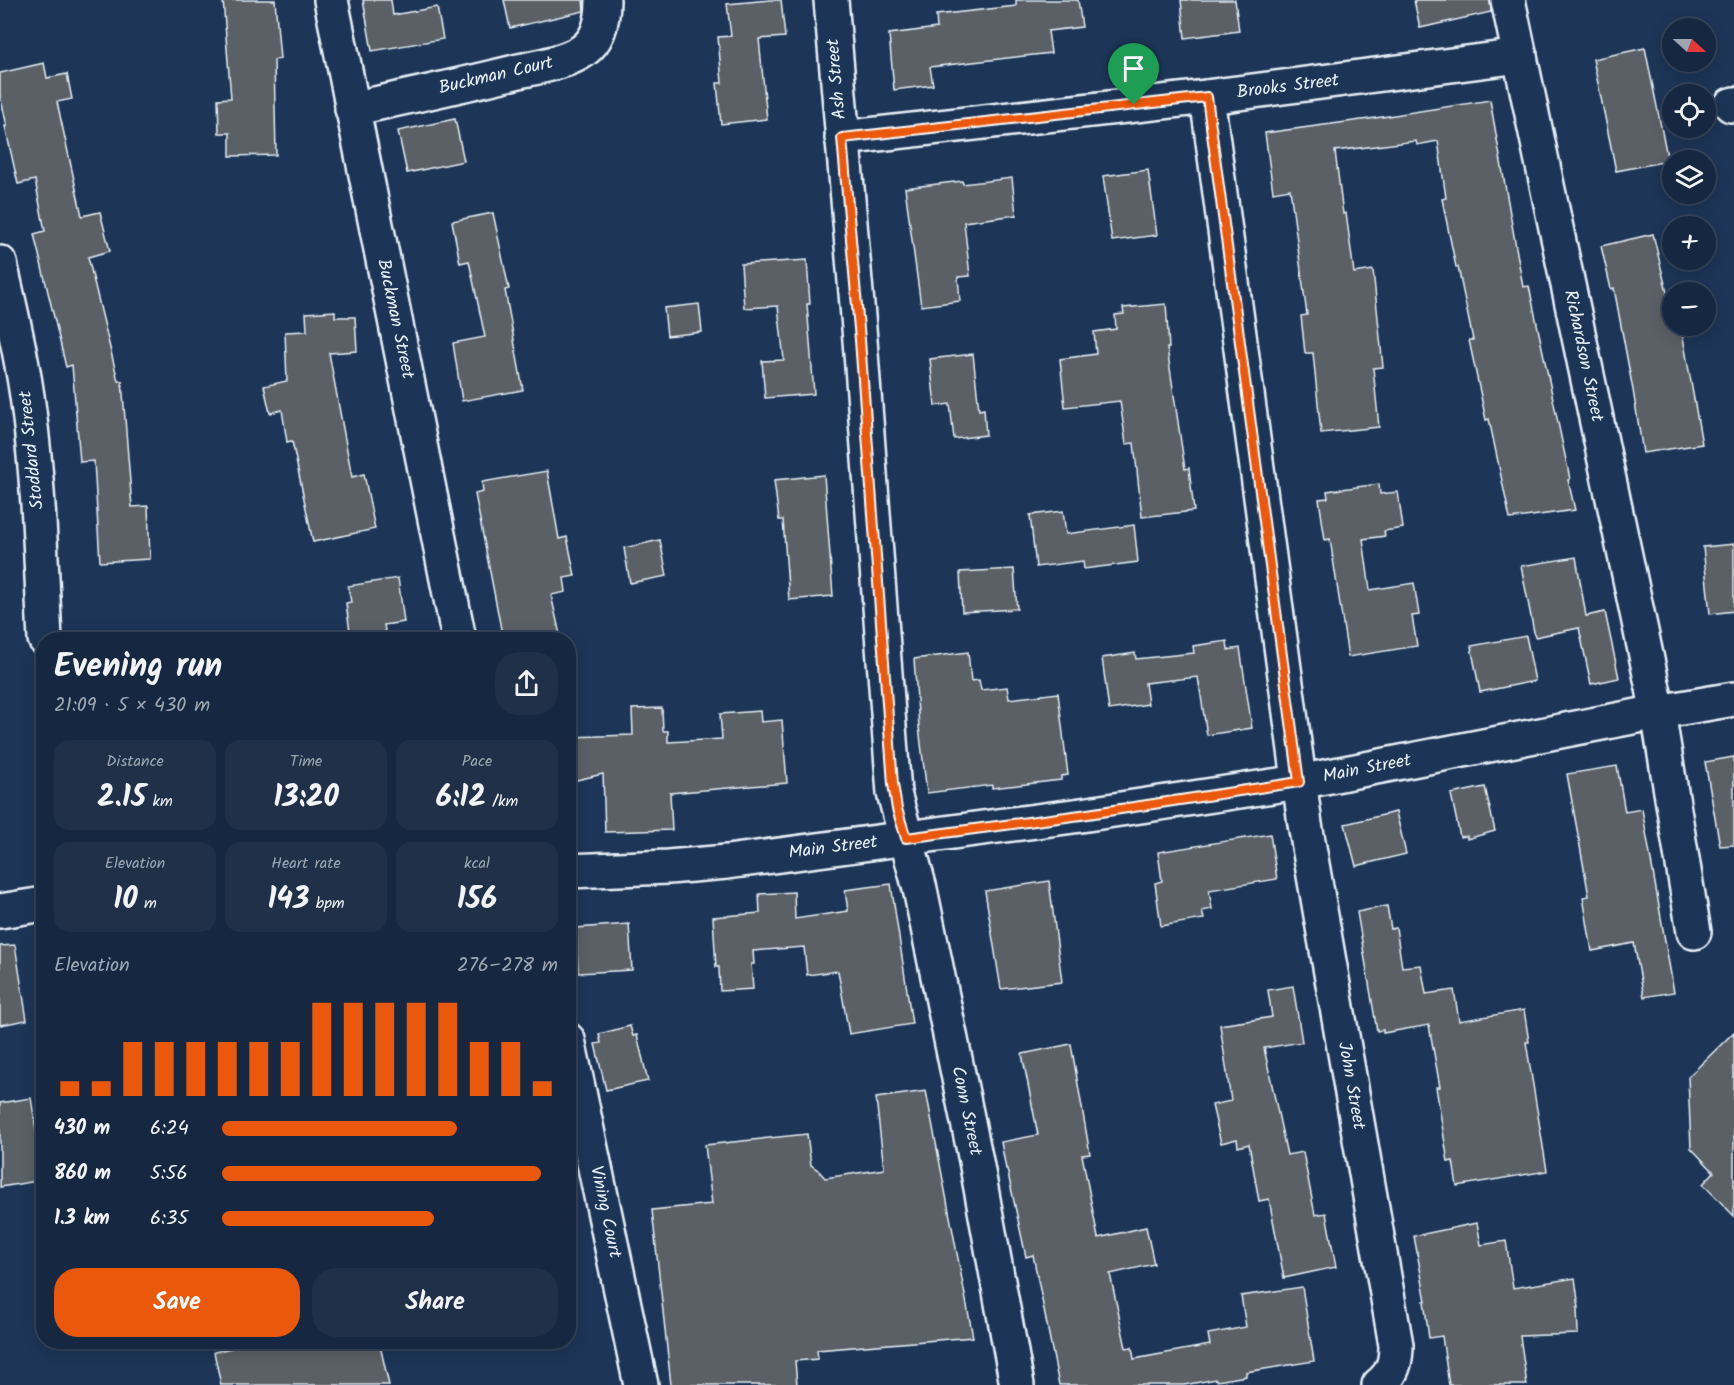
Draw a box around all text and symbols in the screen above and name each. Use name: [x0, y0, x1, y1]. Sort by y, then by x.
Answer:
north arrow: [1662, 18, 1716, 72]
map controls: [1662, 18, 1716, 336]
street label: Ash Street: [819, 36, 855, 121]
pin: [1108, 43, 1159, 105]
street label: Buckman Court: [436, 49, 557, 103]
icon: arrive: [1117, 52, 1150, 85]
street label: Brooks Street: [1235, 66, 1342, 108]
button: locate: [1662, 84, 1716, 138]
button: layers: [1662, 150, 1716, 204]
button: +: [1662, 216, 1716, 270]
street label: Buckman Street: [368, 256, 422, 383]
button: −: [1662, 282, 1716, 336]
street label: Richardson Street: [1555, 287, 1611, 426]
street label: Stoddard Street: [11, 388, 53, 511]
text: Evening run: [54, 641, 222, 694]
button: share: [495, 652, 558, 715]
text: 21:09 · 5 × 430 m: [54, 690, 210, 722]
street label: Main Street: [1320, 746, 1415, 792]
text: Distance: [106, 749, 164, 774]
text: Time: [290, 749, 322, 774]
text: Pace: [462, 749, 492, 774]
text: 2.15: [97, 774, 146, 822]
text: 13:20: [273, 774, 339, 822]
text: 6:12: [436, 774, 486, 822]
text: km: [146, 789, 173, 814]
text: /km: [486, 789, 518, 814]
street label: Main Street: [787, 828, 880, 868]
text: Elevation: [105, 851, 165, 876]
text: Heart rate: [271, 851, 341, 876]
text: kcal: [464, 851, 490, 876]
text: 10: [113, 876, 138, 924]
text: 143: [267, 876, 309, 924]
text: 156: [457, 876, 497, 924]
text: m: [138, 891, 157, 916]
text: bpm: [309, 891, 345, 916]
text: Elevation: [54, 950, 130, 982]
text: 276–278 m: [457, 950, 558, 982]
street label: John Street: [1329, 1040, 1373, 1133]
street label: Conn Street: [942, 1063, 990, 1160]
text: 430 m: [54, 1113, 110, 1145]
text: 6:24: [150, 1113, 189, 1145]
text: 860 m: [54, 1158, 111, 1190]
text: 5:56: [150, 1158, 188, 1190]
street label: Vining Court: [581, 1163, 629, 1262]
text: 1.3 km: [54, 1203, 110, 1235]
text: 6:35: [150, 1203, 188, 1235]
button: Save: [54, 1268, 300, 1337]
button: Share: [312, 1268, 558, 1337]

